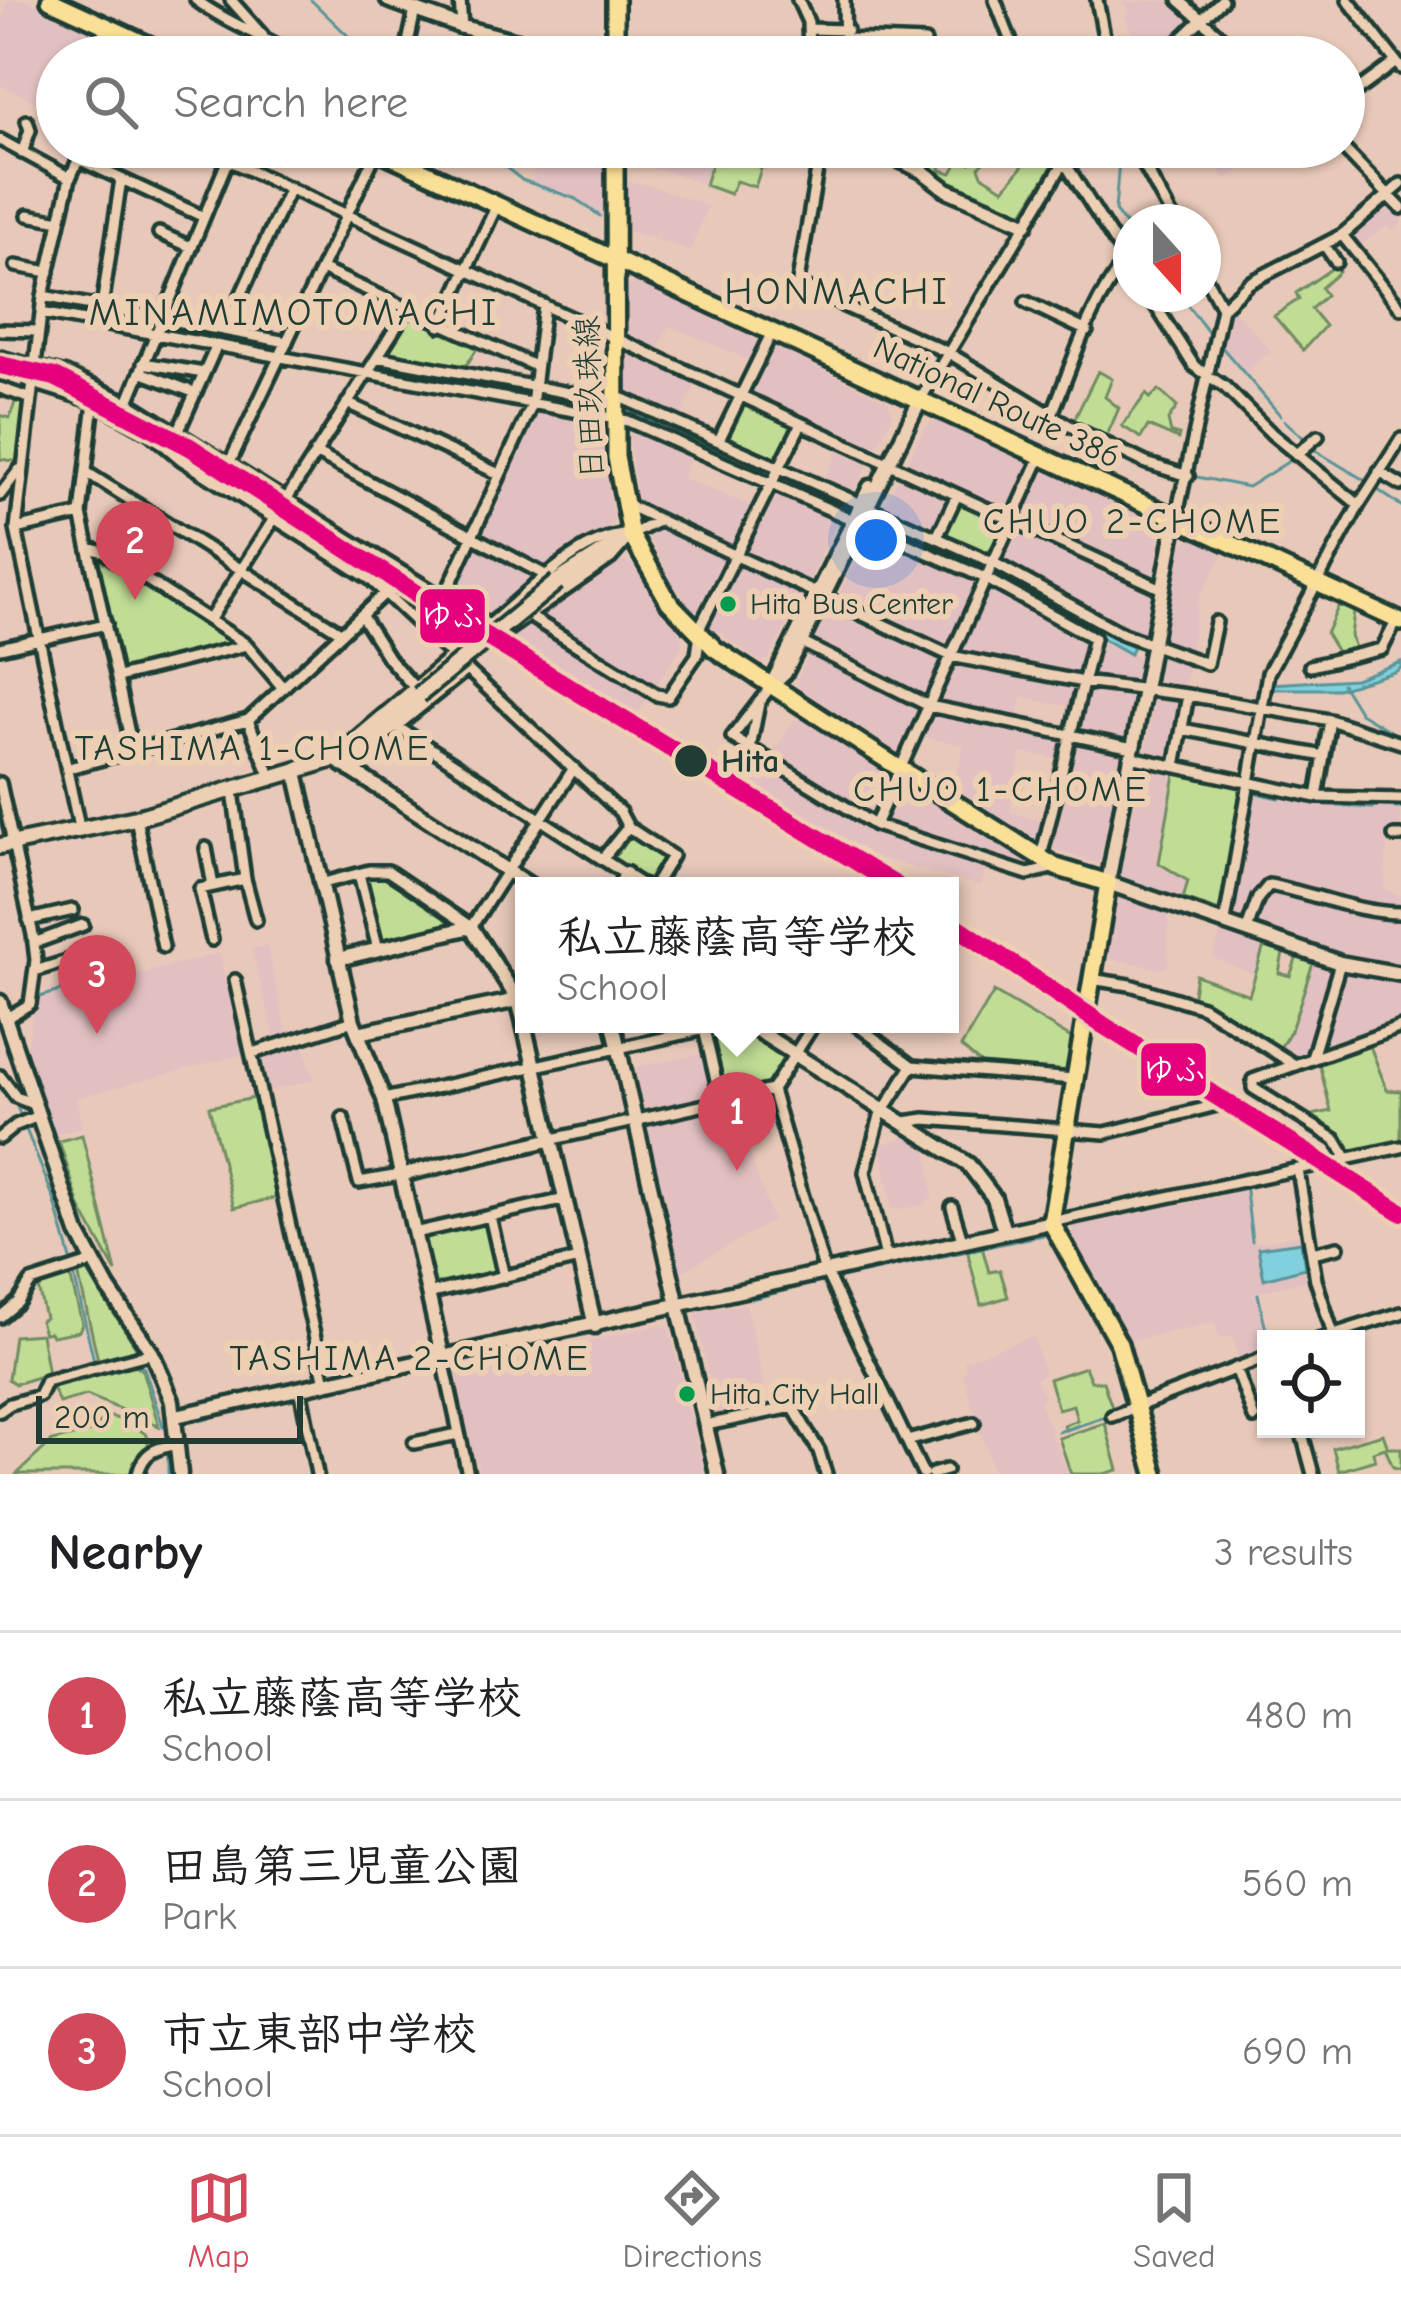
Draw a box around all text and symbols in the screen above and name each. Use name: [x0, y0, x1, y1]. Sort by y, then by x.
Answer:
search box: [36, 36, 1365, 168]
icon: search: [78, 69, 144, 135]
text: Search here: [174, 76, 408, 128]
north arrow: [1113, 204, 1221, 312]
district label: HONMACHI: [724, 269, 950, 314]
district label: MINAMIMOTOMACHI: [89, 290, 499, 335]
street label: 日田玖珠線: [567, 315, 611, 481]
street label: National Route 386: [868, 328, 1126, 476]
pin: 2: [96, 501, 174, 600]
district label: CHUO 2-CHOME: [983, 501, 1283, 542]
your location: [846, 510, 906, 570]
line badge: ゆふ: [418, 587, 487, 645]
place label: Hita Bus Center: [750, 587, 953, 622]
marker: Hita Bus Center: [717, 593, 739, 615]
text: ゆふ: [420, 597, 484, 635]
district label: TASHIMA 1-CHOME: [75, 728, 431, 769]
marker: Hita: [672, 742, 710, 780]
place label: Hita: [721, 742, 779, 780]
district label: CHUO 1-CHOME: [853, 769, 1149, 810]
popup: [515, 877, 959, 1033]
text: 私立藤蔭高等学校: [557, 911, 917, 963]
pin: 3: [58, 935, 136, 1034]
text: School: [557, 965, 668, 1010]
line badge: ゆふ: [1139, 1041, 1208, 1098]
text: ゆふ: [1142, 1051, 1206, 1089]
pin: 1: [698, 1072, 776, 1171]
map controls: [1257, 1330, 1365, 1438]
button: locate: [1257, 1330, 1365, 1438]
district label: TASHIMA 2-CHOME: [229, 1338, 591, 1379]
place label: Hita City Hall: [710, 1377, 879, 1412]
marker: Hita City Hall: [676, 1383, 698, 1405]
scale bar: [36, 1390, 303, 1443]
text: 200 m: [54, 1398, 150, 1436]
text: Nearby: [48, 1523, 202, 1582]
text: 3 results: [1214, 1530, 1353, 1575]
text: 私立藤蔭高等学校: [162, 1672, 522, 1724]
text: 1: [79, 1693, 95, 1738]
text: 480 m: [1245, 1693, 1353, 1738]
text: School: [162, 1726, 273, 1771]
text: 田島第三児童公園: [162, 1840, 522, 1892]
text: 2: [77, 1861, 97, 1906]
text: 560 m: [1242, 1861, 1353, 1906]
text: Park: [162, 1894, 237, 1939]
text: 市立東部中学校: [162, 2008, 477, 2060]
text: 3: [77, 2029, 97, 2074]
text: 690 m: [1242, 2029, 1353, 2074]
text: School: [162, 2062, 273, 2107]
tab: Map: [186, 2165, 252, 2275]
tab: Directions: [623, 2165, 762, 2275]
tab: Saved: [1133, 2165, 1215, 2275]

